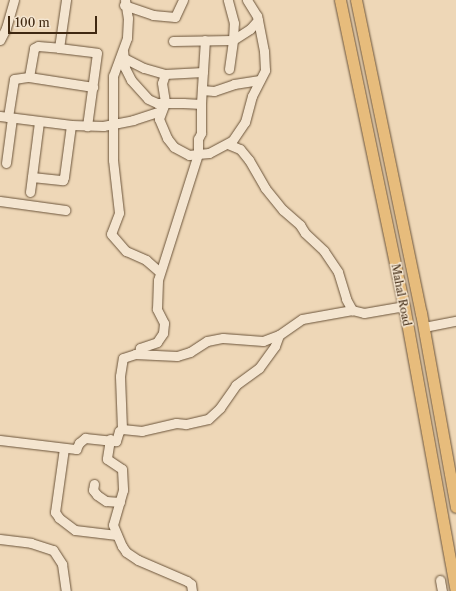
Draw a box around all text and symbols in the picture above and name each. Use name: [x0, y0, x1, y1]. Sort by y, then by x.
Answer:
scale bar: [10, 8, 99, 34]
text: 100 m: [15, 15, 50, 30]
street label: Mahal Road: [389, 263, 413, 327]

